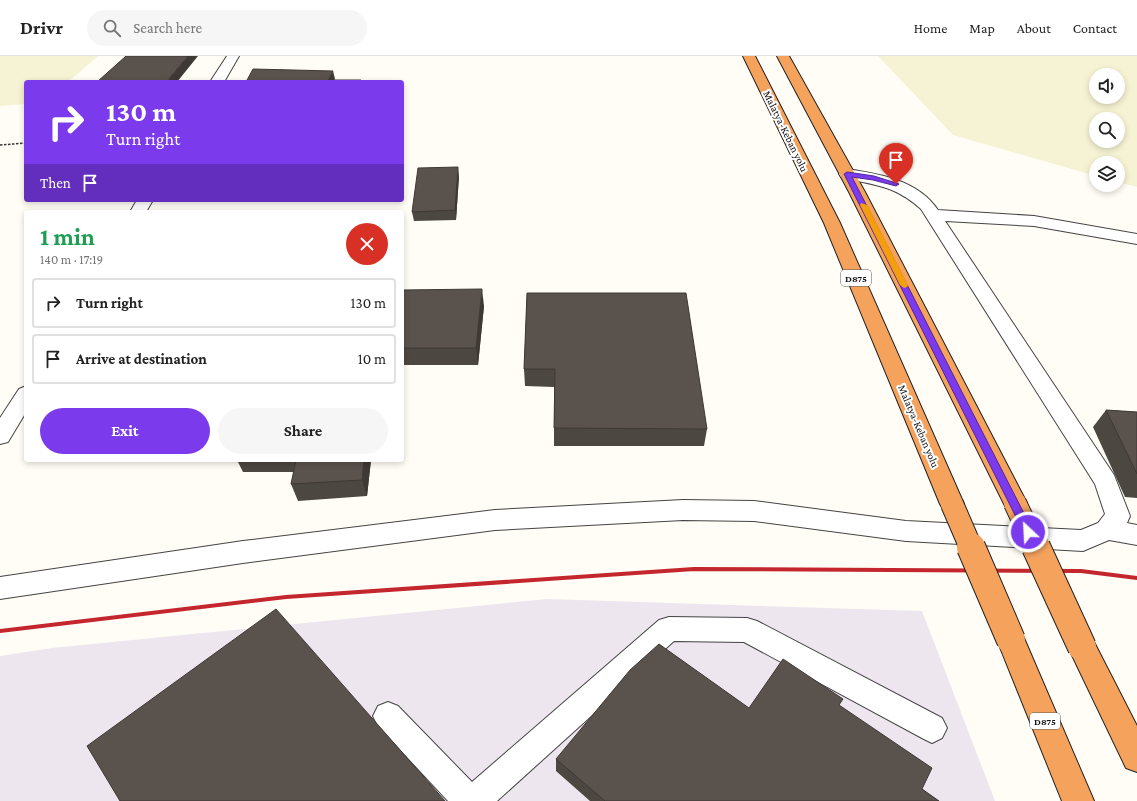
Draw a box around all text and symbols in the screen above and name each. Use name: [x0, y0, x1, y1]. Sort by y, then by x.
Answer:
search box: [87, 10, 367, 46]
text: Drivr: [20, 17, 63, 38]
icon: search: [101, 17, 123, 39]
text: Search here: [133, 20, 202, 36]
text: Home: [914, 20, 947, 36]
text: Map: [969, 20, 995, 36]
text: About: [1017, 20, 1051, 36]
text: Contact: [1073, 20, 1117, 36]
map controls: [1089, 68, 1125, 192]
button: sound: [1089, 68, 1125, 104]
street label: Malatya-Keban yolu: [760, 89, 811, 174]
icon: right: [40, 96, 92, 148]
text: 130 m: [106, 96, 176, 127]
button: search: [1089, 112, 1125, 148]
text: Turn right: [106, 129, 180, 149]
pin: [879, 143, 913, 184]
icon: arrive: [885, 149, 907, 171]
button: layers: [1089, 156, 1125, 192]
icon: arrive: [79, 172, 101, 194]
text: Then: [40, 175, 71, 191]
text: 1 min: [40, 223, 95, 250]
button: close: [346, 223, 388, 265]
text: 140 m · 17:19: [40, 252, 103, 267]
road number: D875: [841, 270, 871, 286]
icon: right: [42, 292, 64, 314]
text: Turn right: [76, 295, 143, 311]
text: 130 m: [351, 295, 386, 311]
icon: arrive: [42, 348, 64, 370]
text: Arrive at destination: [76, 351, 207, 367]
text: 10 m: [358, 351, 386, 367]
street label: Malatya-Keban yolu: [895, 383, 942, 470]
button: Exit: [40, 408, 210, 454]
button: Share: [218, 408, 388, 454]
position arrow: [1007, 511, 1049, 553]
road number: D875: [1030, 713, 1060, 729]

